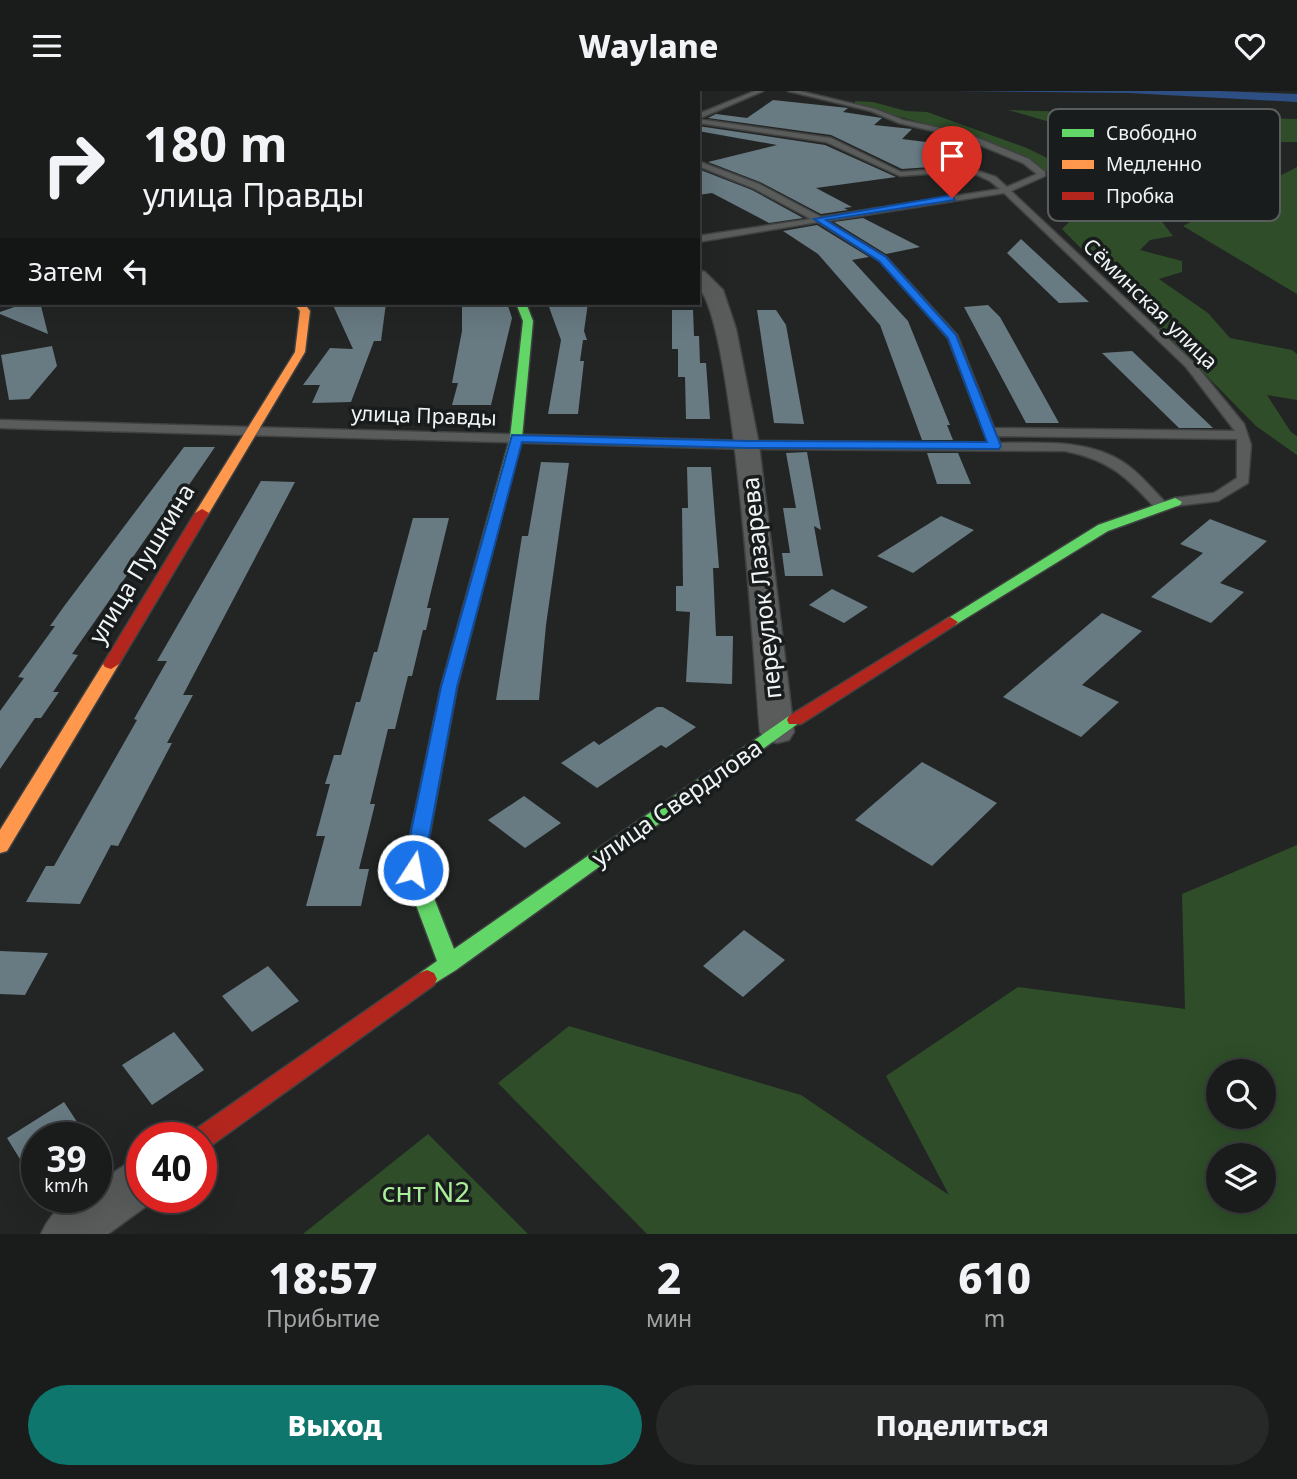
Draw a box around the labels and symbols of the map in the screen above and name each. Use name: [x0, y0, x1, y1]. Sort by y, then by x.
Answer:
legend: [1048, 109, 1280, 221]
text: Свободно: [1106, 120, 1197, 146]
pin: [922, 126, 982, 198]
text: Медленно: [1106, 151, 1202, 177]
text: Пробка: [1106, 183, 1174, 209]
street label: Сёминская улица: [1077, 232, 1224, 375]
street label: улица Правды: [351, 398, 497, 432]
street label: переулок Лазарева: [732, 476, 789, 701]
street label: улица Пушкина: [80, 477, 202, 649]
street label: улица Свердлова: [584, 731, 768, 873]
position arrow: [376, 833, 450, 907]
speed limit sign: 40: [126, 1122, 217, 1213]
park label: снт N2: [382, 1172, 470, 1210]

